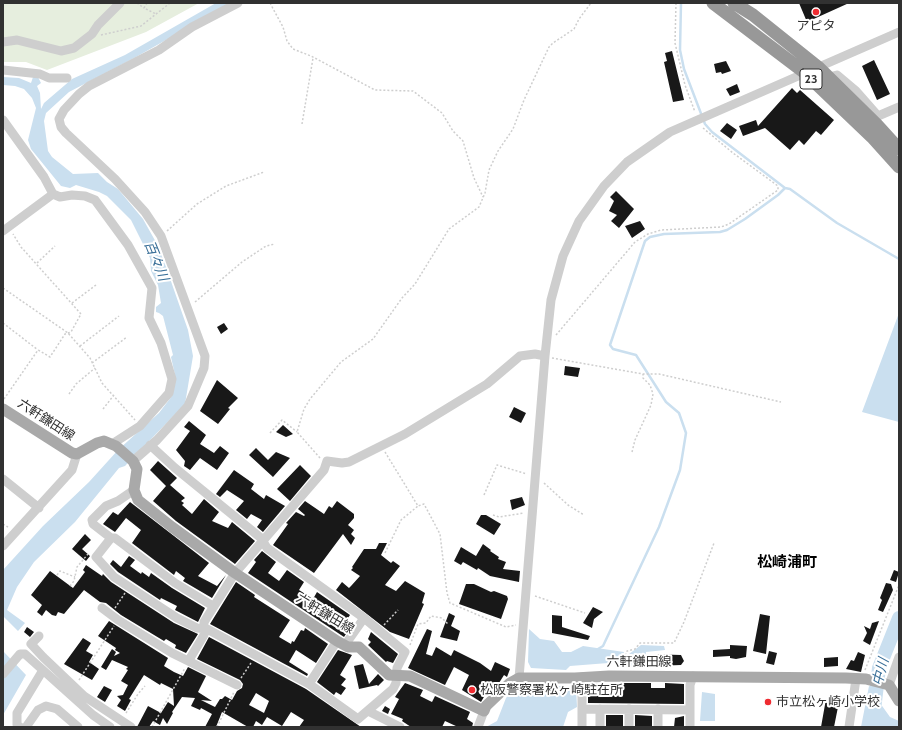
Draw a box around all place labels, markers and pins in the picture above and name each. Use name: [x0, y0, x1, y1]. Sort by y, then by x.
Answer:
marker: アピタ: [811, 7, 821, 17]
place label: アピタ: [797, 18, 835, 34]
place label: 松阪警察署松ヶ崎駐在所: [480, 682, 623, 698]
marker: 松阪警察署松ヶ崎駐在所: [467, 685, 477, 695]
place label: 市立松ヶ崎小学校: [776, 694, 880, 710]
marker: 市立松ヶ崎小学校: [763, 697, 773, 707]

